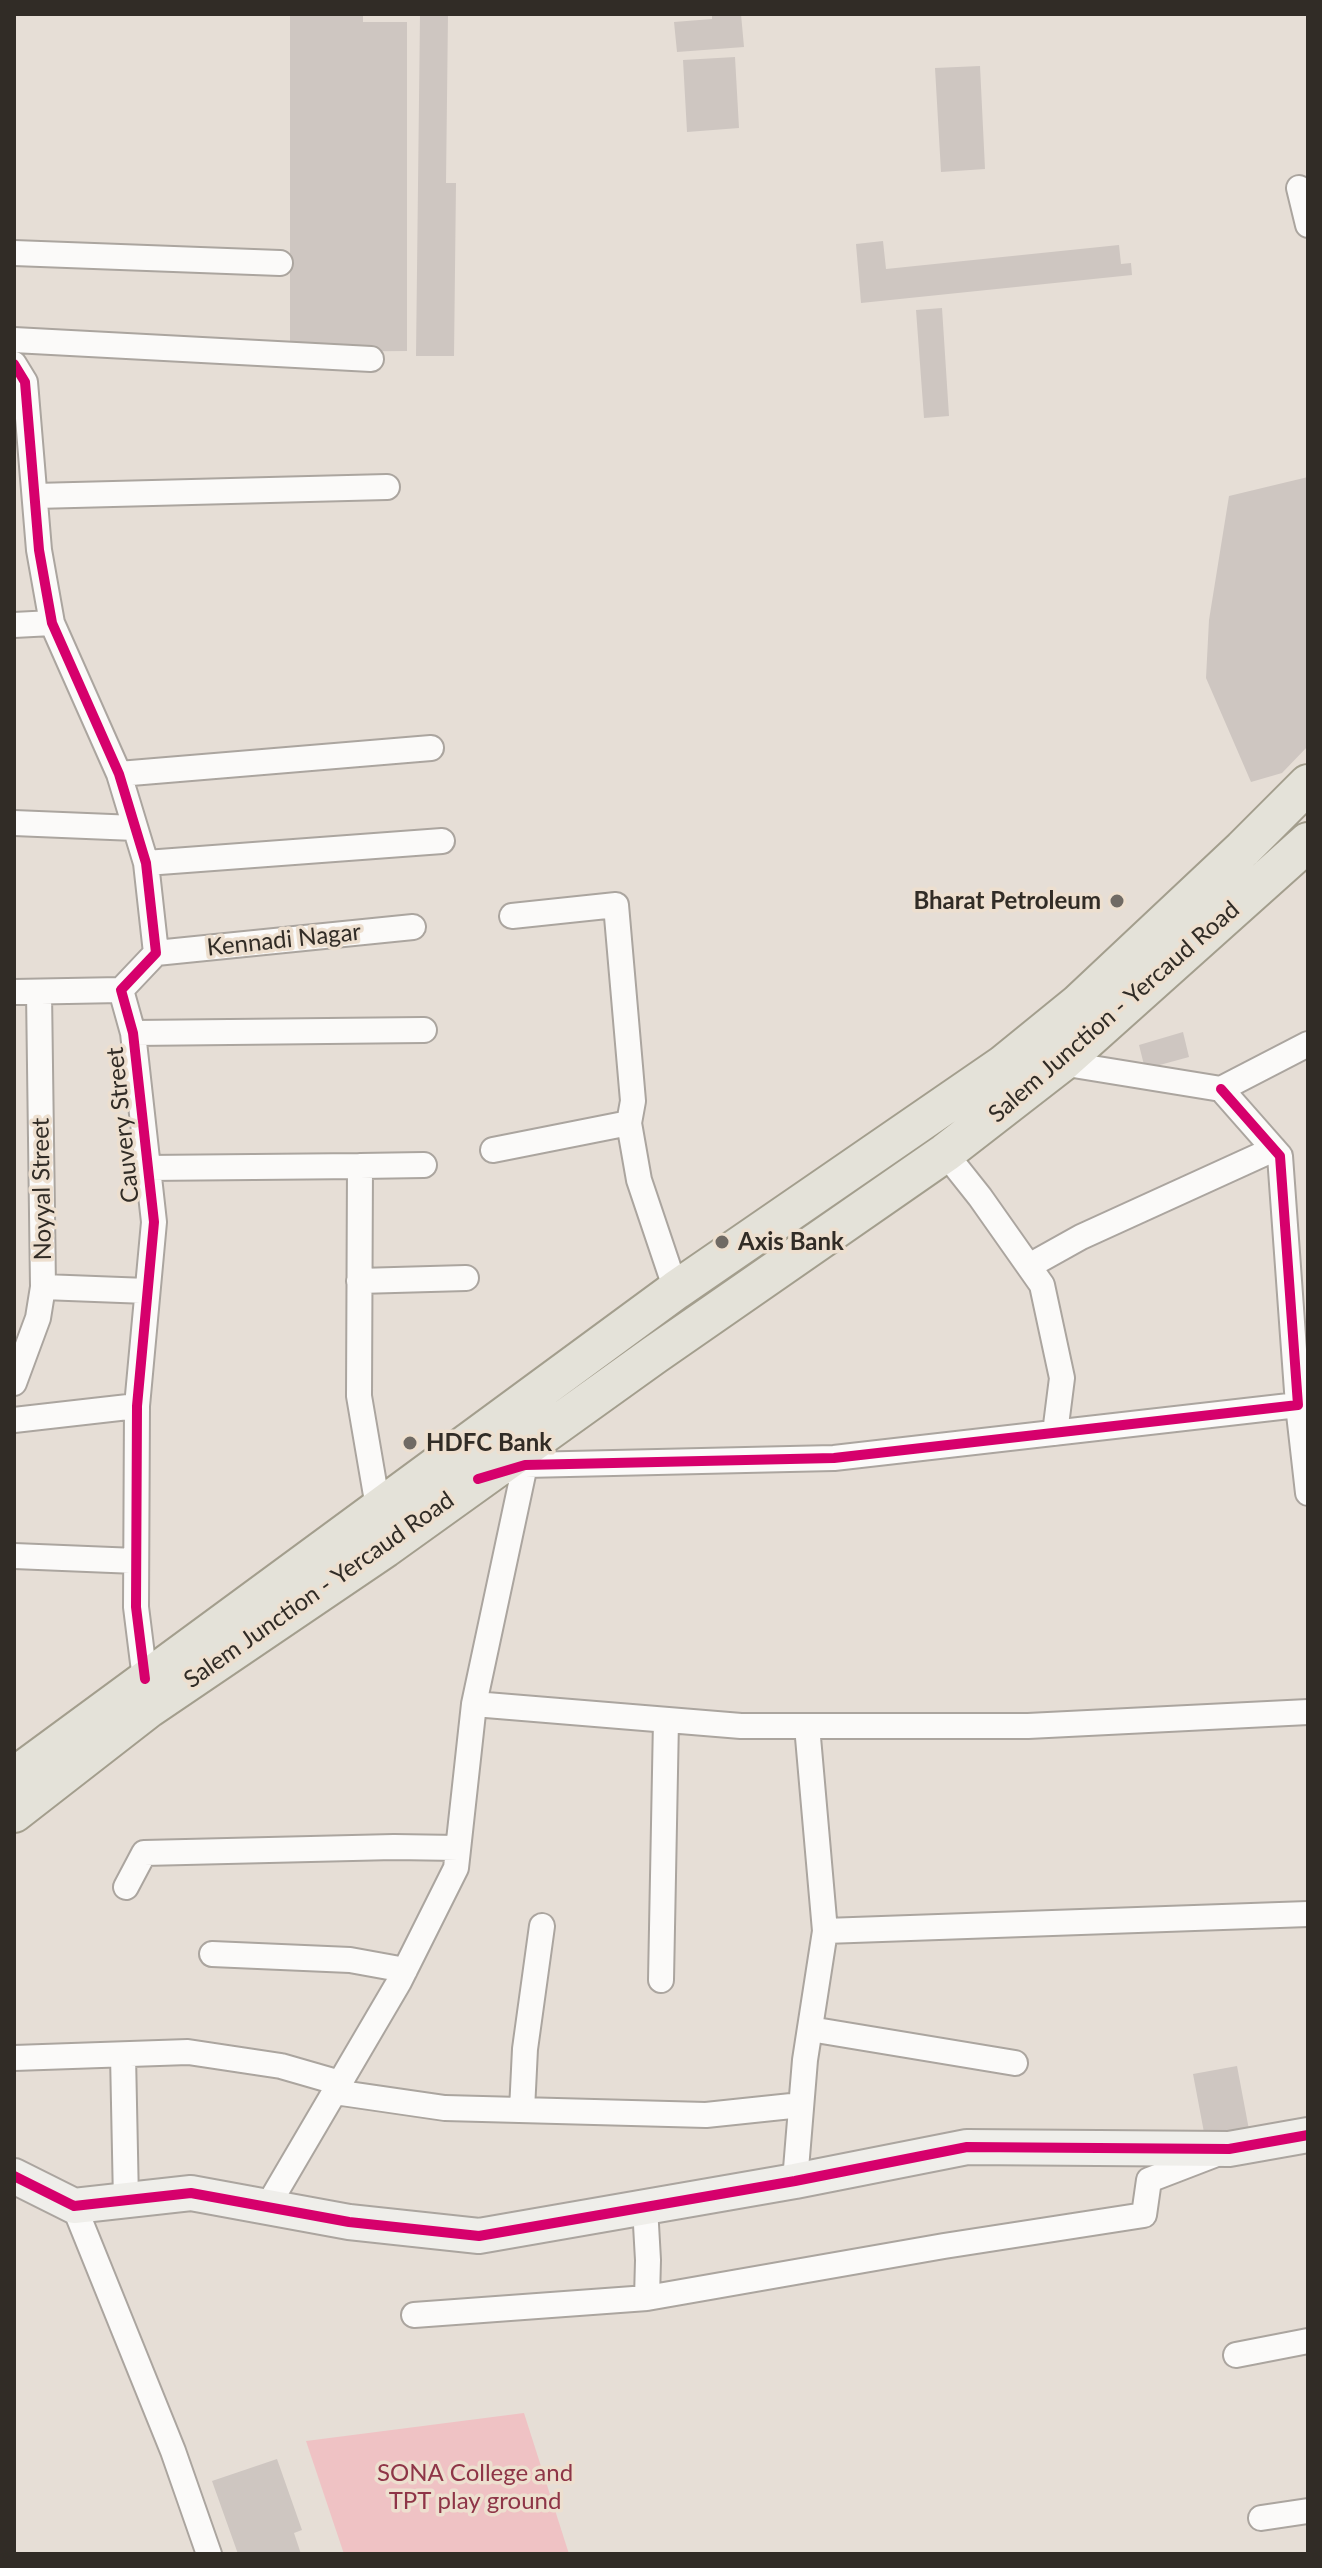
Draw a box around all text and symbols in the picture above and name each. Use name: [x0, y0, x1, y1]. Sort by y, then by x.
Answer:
place label: Bharat Petroleum: [913, 887, 1101, 915]
marker: Bharat Petroleum: [1108, 892, 1126, 910]
street label: Salem Junction - Yercaud Road: [983, 895, 1245, 1129]
street label: Kennadi Nagar: [206, 918, 362, 962]
street label: Cauvery Street: [100, 1046, 146, 1204]
street label: Noyyal Street: [26, 1117, 58, 1261]
place label: Axis Bank: [738, 1228, 844, 1256]
marker: Axis Bank: [713, 1233, 731, 1251]
place label: HDFC Bank: [426, 1429, 552, 1457]
marker: HDFC Bank: [401, 1434, 419, 1452]
street label: Salem Junction - Yercaud Road: [178, 1486, 460, 1694]
park label: SONA College and TPT play ground: [377, 2459, 573, 2515]

